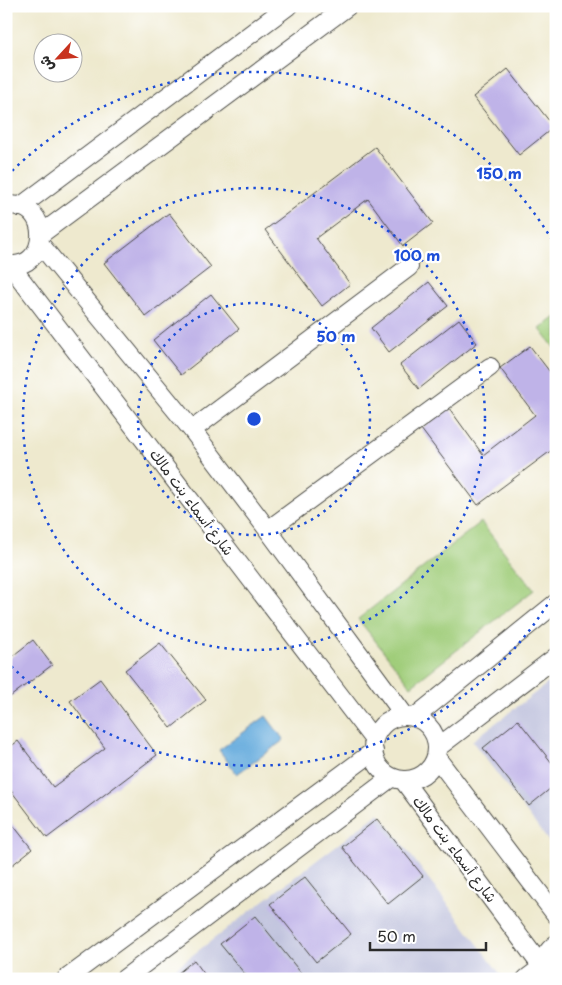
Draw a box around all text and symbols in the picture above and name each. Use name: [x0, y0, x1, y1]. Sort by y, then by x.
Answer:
north arrow: [32, 32, 82, 82]
text: ش: [33, 52, 59, 75]
text: 150 m: [476, 161, 522, 184]
text: 100 m: [394, 243, 440, 266]
text: 50 m: [317, 324, 355, 347]
centre of rings: [245, 410, 263, 428]
street label: شارع أسماء بنت مالك: [145, 444, 239, 560]
street label: شارع أسماء بنت مالك: [408, 791, 502, 907]
scale bar: [370, 920, 486, 952]
text: 50 m: [377, 924, 416, 947]

